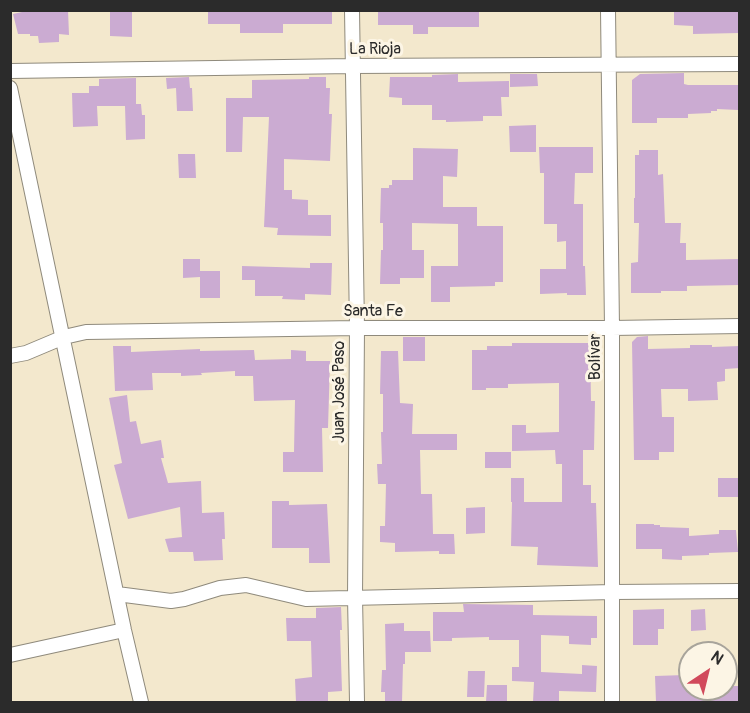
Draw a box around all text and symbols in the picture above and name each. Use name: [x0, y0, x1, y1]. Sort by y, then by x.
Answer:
street label: La Rioja: [349, 40, 401, 60]
street label: Santa Fe: [343, 302, 403, 322]
street label: Bolívar: [586, 334, 606, 380]
street label: Juan José Paso: [330, 341, 350, 443]
north arrow: [678, 641, 738, 701]
text: N: [707, 647, 727, 669]

